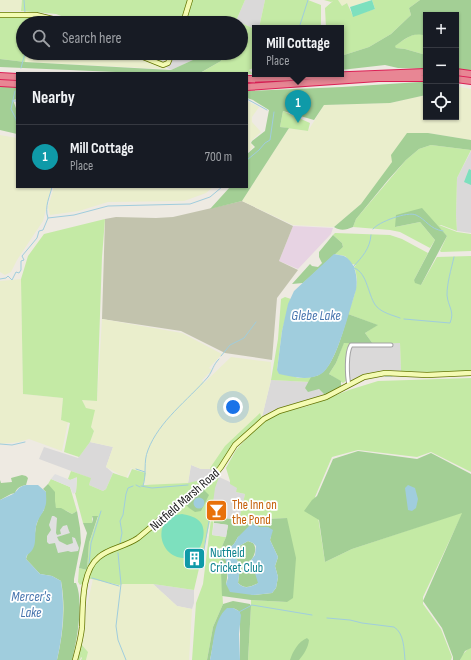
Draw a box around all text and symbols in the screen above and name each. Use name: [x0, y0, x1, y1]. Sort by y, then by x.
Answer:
map controls: [423, 12, 459, 120]
button: +: [423, 12, 459, 48]
search box: [16, 16, 248, 60]
popup: [252, 25, 344, 77]
icon: search: [30, 27, 52, 49]
text: Search here: [62, 29, 122, 48]
text: Mill Cottage: [266, 34, 330, 53]
button: −: [423, 48, 459, 84]
text: Place: [266, 53, 289, 69]
button: locate: [423, 84, 459, 120]
text: Nearby: [32, 88, 75, 108]
pin: 1: [285, 90, 311, 123]
text: Mill Cottage: [70, 139, 134, 158]
text: 1: [42, 149, 48, 165]
text: 700 m: [205, 149, 232, 165]
text: Place: [70, 158, 93, 174]
water label: Glebe Lake: [291, 307, 341, 324]
your location: [223, 397, 243, 417]
street label: Nutfield Marsh Road: [147, 465, 223, 534]
place label: The Inn on the Pond: [232, 497, 277, 528]
bar icon: The Inn on the Pond: [203, 498, 229, 524]
place label: Nutfield Cricket Club: [210, 545, 263, 576]
building icon: Nutfield Cricket Club: [181, 546, 207, 572]
water label: Mercer's Lake: [11, 588, 51, 621]

